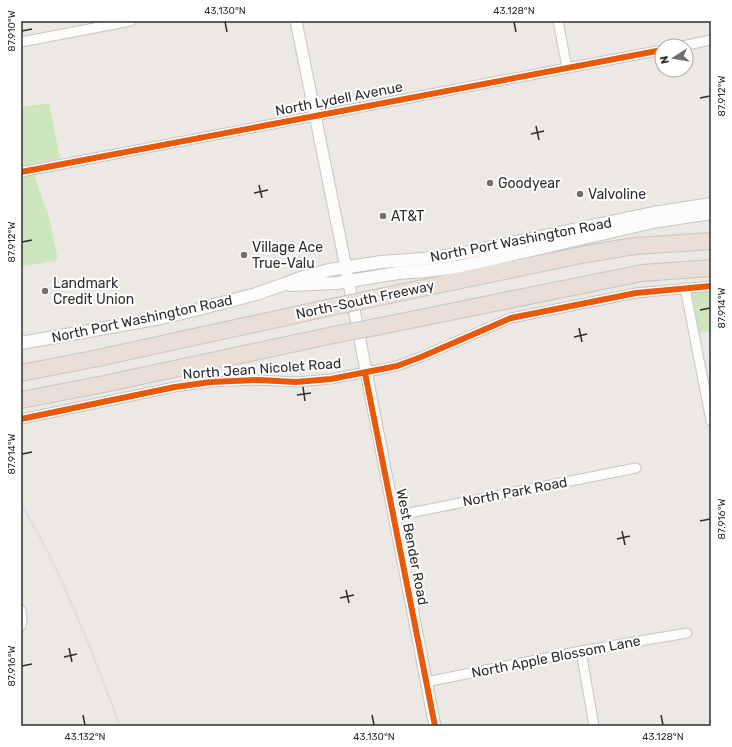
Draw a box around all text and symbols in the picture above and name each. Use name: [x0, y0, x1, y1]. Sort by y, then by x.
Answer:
text: 43.130°N: [204, 5, 246, 17]
text: 43.128°N: [493, 5, 535, 17]
text: 87.910°W: [6, 10, 18, 52]
north arrow: [654, 38, 694, 78]
text: N: [658, 55, 672, 65]
text: 87.912°W: [716, 76, 728, 116]
street label: North Lydell Avenue: [274, 78, 404, 120]
place label: Goodyear: [498, 175, 561, 192]
marker: Goodyear: [485, 178, 495, 188]
place label: Valvoline: [588, 186, 646, 203]
marker: Valvoline: [575, 189, 585, 199]
place label: AT&T: [391, 208, 424, 225]
marker: AT&T: [378, 211, 388, 221]
street label: North Port Washington Road: [429, 214, 613, 266]
text: 87.912°W: [6, 222, 18, 262]
place label: Village Ace True-Valu: [252, 239, 323, 272]
marker: Village Ace True-Valu: [239, 250, 249, 260]
place label: Landmark Credit Union: [53, 275, 134, 308]
street label: North-South Freeway: [294, 277, 436, 323]
marker: Landmark Credit Union: [40, 286, 50, 296]
text: 87.914°W: [716, 287, 728, 329]
street label: North Port Washington Road: [50, 291, 234, 347]
street label: North Jean Nicolet Road: [182, 355, 342, 383]
text: 87.914°W: [6, 433, 18, 475]
street label: North Park Road: [461, 474, 569, 510]
street label: West Bender Road: [392, 487, 432, 607]
text: 87.916°W: [716, 498, 728, 540]
street label: North Apple Blossom Lane: [470, 632, 642, 682]
text: 87.916°W: [6, 645, 18, 687]
text: 43.132°N: [64, 731, 106, 743]
text: 43.130°N: [353, 731, 395, 743]
text: 43.128°N: [642, 731, 684, 743]

